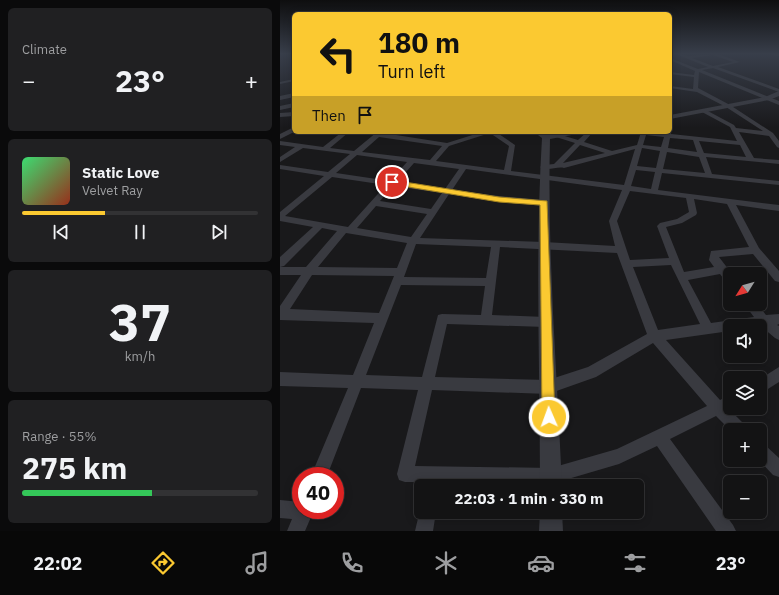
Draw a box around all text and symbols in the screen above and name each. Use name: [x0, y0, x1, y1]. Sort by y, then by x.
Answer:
text: 180 m: [378, 24, 460, 61]
icon: left: [312, 28, 364, 80]
text: Climate: [22, 41, 67, 58]
text: Turn left: [378, 60, 446, 83]
text: 23°: [115, 61, 165, 100]
text: −: [22, 66, 35, 95]
text: +: [245, 66, 258, 95]
icon: arrive: [354, 104, 376, 126]
text: Then: [312, 106, 346, 125]
text: Static Love: [82, 163, 159, 182]
pin: [375, 165, 409, 199]
icon: arrive: [381, 171, 403, 193]
text: Velvet Ray: [82, 182, 143, 199]
icon: previous: [50, 221, 72, 243]
icon: pause: [129, 221, 151, 243]
icon: next: [208, 221, 230, 243]
north arrow: [723, 267, 767, 311]
map controls: [723, 267, 767, 519]
text: 37: [109, 288, 171, 355]
button: sound: [723, 319, 767, 363]
text: km/h: [125, 348, 155, 365]
button: layers: [723, 371, 767, 415]
position arrow: [528, 396, 570, 438]
button: +: [723, 423, 767, 467]
text: Range · 55%: [22, 428, 96, 445]
text: 275 km: [22, 448, 127, 487]
speed limit sign: 40: [292, 467, 344, 519]
button: −: [723, 475, 767, 519]
text: 22:03 · 1 min · 330 m: [455, 489, 603, 508]
icon: directions: [149, 549, 177, 577]
icon: music: [243, 549, 271, 577]
icon: phone: [338, 549, 366, 577]
icon: climate: [432, 549, 460, 577]
icon: car: [527, 549, 555, 577]
icon: filters: [621, 549, 649, 577]
text: 22:02: [33, 552, 82, 575]
text: 23°: [716, 552, 746, 575]

